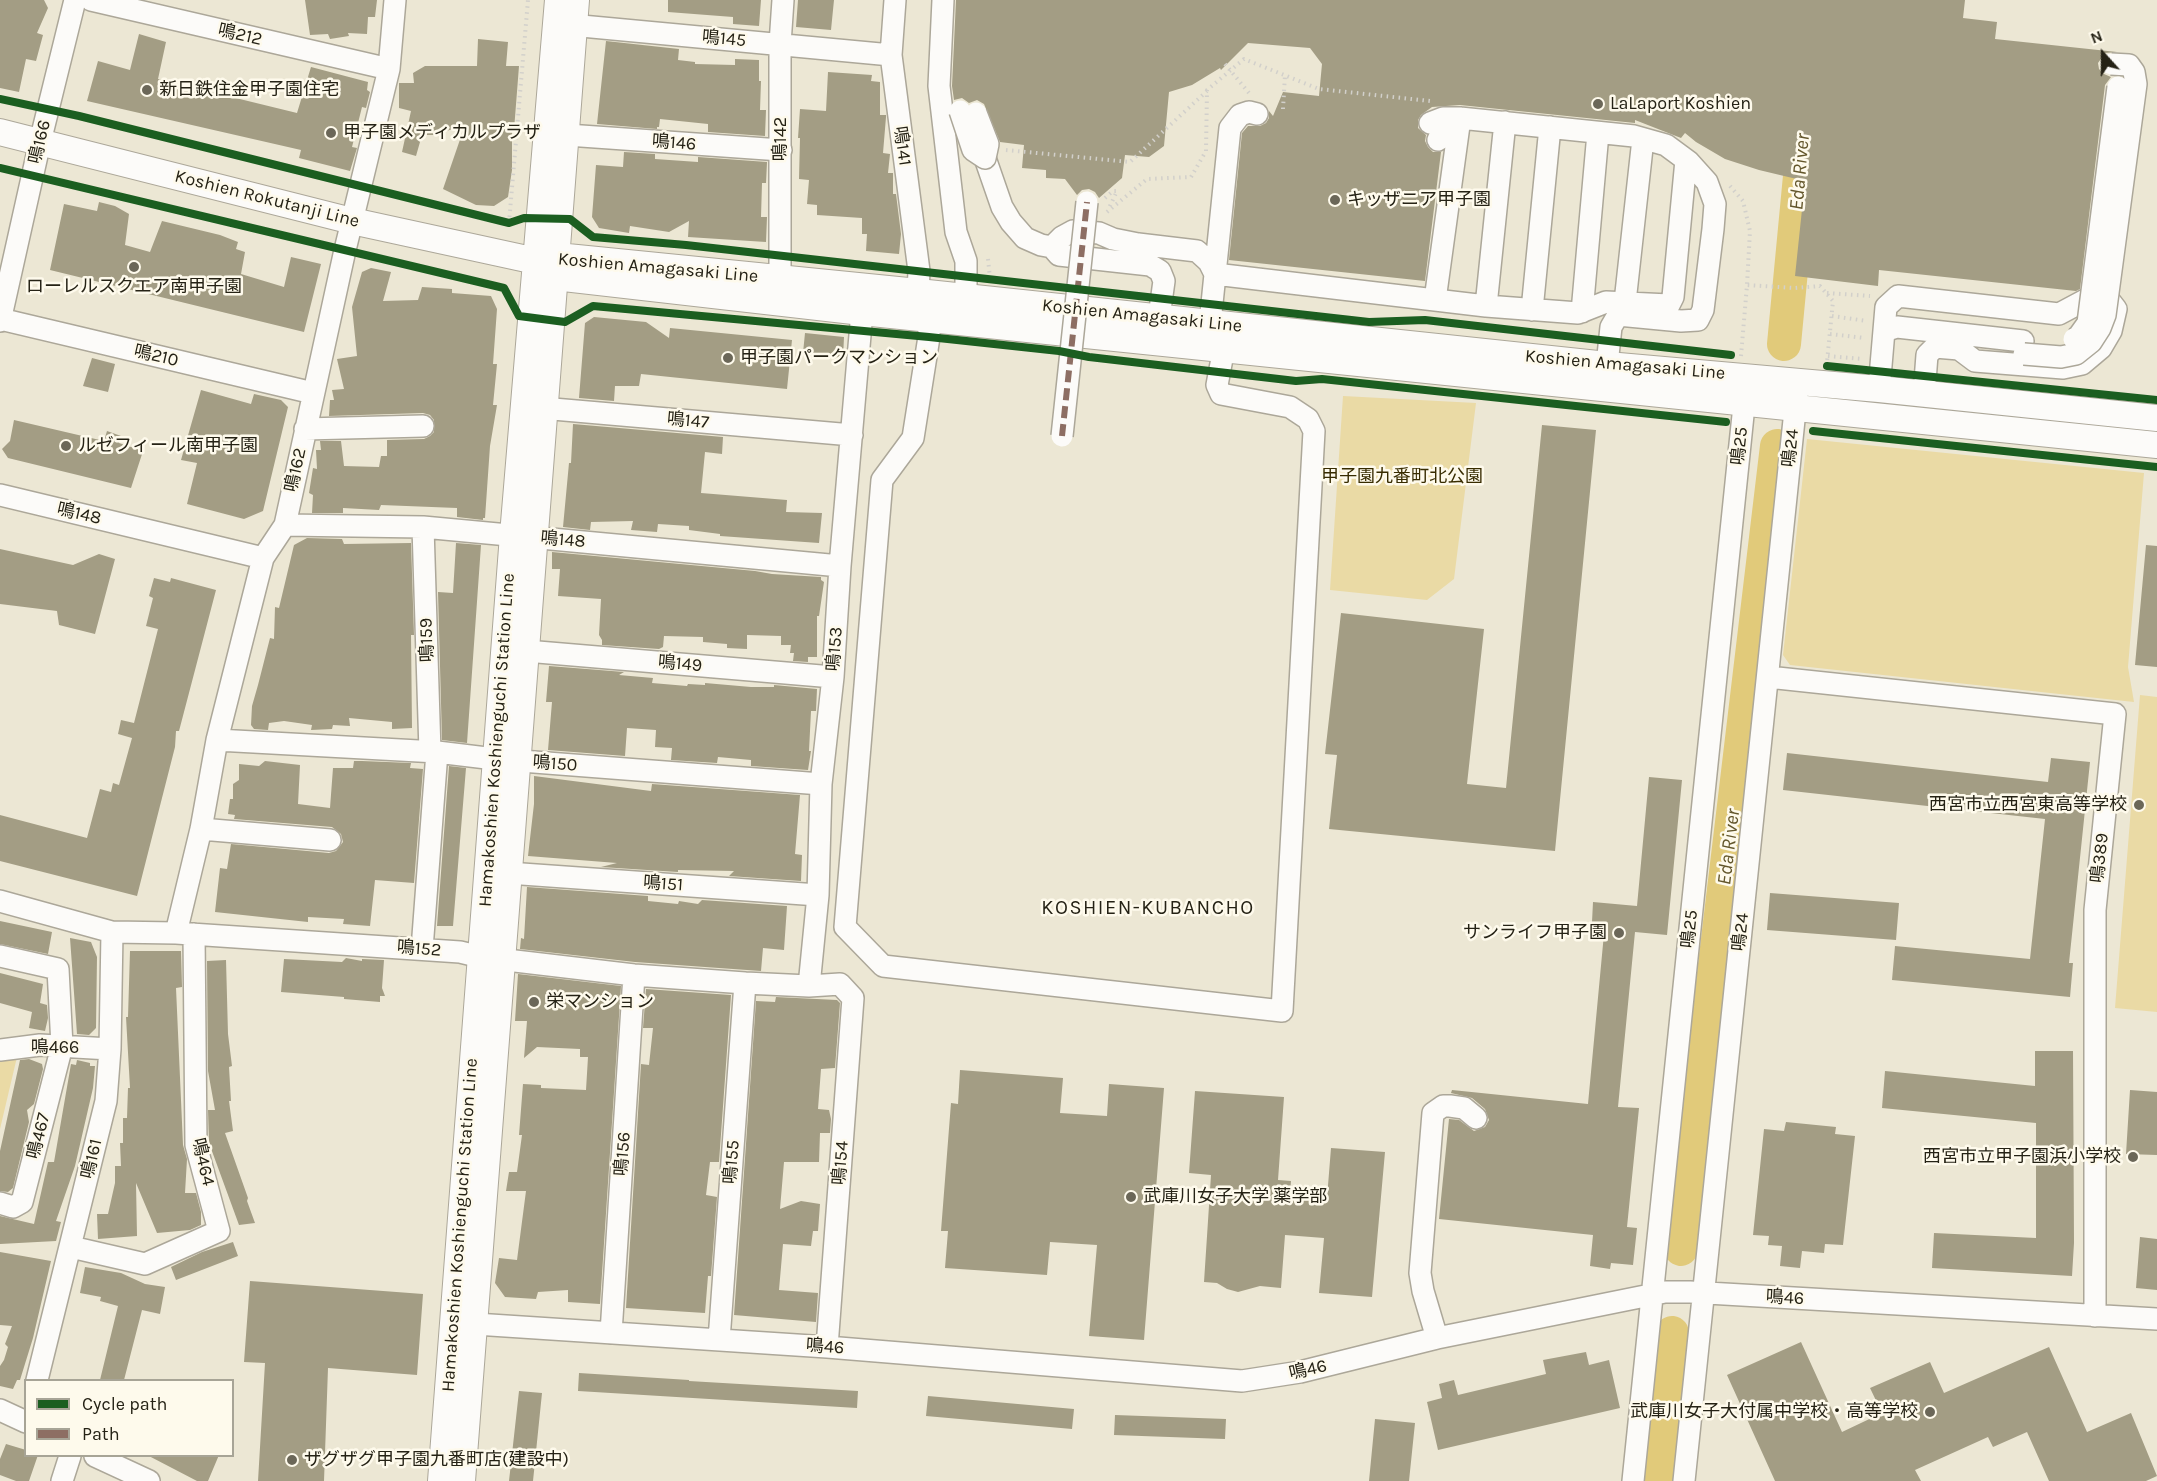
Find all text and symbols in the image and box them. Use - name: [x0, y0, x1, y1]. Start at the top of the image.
- street label: 鳴212: [216, 19, 264, 51]
- north arrow: [2073, 24, 2133, 84]
- street label: 鳴145: [701, 26, 747, 52]
- text: N: [2088, 26, 2105, 48]
- place label: 新日鉄住金甲子園住宅: [159, 79, 339, 101]
- marker: 新日鉄住金甲子園住宅: [140, 83, 154, 97]
- place label: LaLaport Koshien: [1610, 93, 1751, 115]
- marker: LaLaport Koshien: [1591, 97, 1605, 111]
- street label: 鳴142: [770, 117, 792, 161]
- street label: 鳴166: [24, 118, 56, 166]
- place label: 甲子園メディカルプラザ: [343, 122, 541, 144]
- street label: 鳴141: [889, 125, 915, 167]
- marker: 甲子園メディカルプラザ: [324, 126, 338, 140]
- street label: 鳴146: [651, 131, 697, 155]
- water label: Eda River: [1785, 133, 1815, 211]
- street label: Koshien Rokutanji Line: [172, 166, 362, 232]
- place label: キッザニア甲子園: [1347, 189, 1491, 211]
- marker: キッザニア甲子園: [1328, 193, 1342, 207]
- street label: Koshien Amagasaki Line: [557, 248, 759, 288]
- marker: ローレルスクエア南甲子園: [127, 260, 141, 274]
- place label: ローレルスクエア南甲子園: [26, 276, 242, 298]
- street label: Koshien Amagasaki Line: [1041, 295, 1243, 337]
- street label: 鳴210: [132, 340, 180, 372]
- street label: Koshien Amagasaki Line: [1524, 345, 1726, 385]
- place label: 甲子園パークマンション: [740, 347, 938, 369]
- marker: 甲子園パークマンション: [721, 351, 735, 365]
- street label: 鳴147: [666, 408, 710, 434]
- street label: 鳴25: [1727, 426, 1753, 466]
- street label: 鳴24: [1778, 428, 1804, 468]
- place label: ルゼフィール南甲子園: [78, 435, 258, 457]
- marker: ルゼフィール南甲子園: [59, 439, 73, 453]
- street label: 鳴162: [281, 446, 311, 494]
- park label: 甲子園九番町北公園: [1321, 466, 1483, 488]
- street label: 鳴148: [55, 498, 103, 530]
- street label: 鳴148: [540, 527, 586, 553]
- street label: Hamakoshien Koshienguchi Station Line: [475, 572, 519, 908]
- street label: 鳴159: [415, 617, 439, 663]
- street label: 鳴153: [823, 626, 847, 672]
- street label: 鳴149: [657, 651, 703, 677]
- street label: 鳴150: [532, 752, 578, 776]
- place label: 西宮市立西宮東高等学校: [1929, 794, 2127, 816]
- marker: 西宮市立西宮東高等学校: [2132, 798, 2146, 812]
- water label: Eda River: [1712, 807, 1746, 887]
- street label: 鳴389: [2087, 832, 2113, 884]
- street label: 鳴151: [642, 872, 684, 896]
- district label: KOSHIEN-KUBANCHO: [1041, 896, 1255, 920]
- street label: 鳴25: [1677, 909, 1703, 949]
- street label: 鳴24: [1728, 912, 1754, 952]
- place label: サンライフ甲子園: [1463, 922, 1607, 944]
- marker: サンライフ甲子園: [1612, 926, 1626, 940]
- street label: 鳴152: [396, 937, 442, 961]
- place label: 栄マンション: [546, 991, 654, 1013]
- marker: 栄マンション: [527, 995, 541, 1009]
- street label: 鳴466: [31, 1037, 79, 1059]
- street label: Hamakoshien Koshienguchi Station Line: [438, 1057, 482, 1393]
- street label: 鳴467: [23, 1111, 55, 1161]
- street label: 鳴156: [611, 1131, 635, 1177]
- street label: 鳴464: [187, 1136, 219, 1188]
- street label: 鳴161: [77, 1137, 107, 1181]
- street label: 鳴155: [720, 1139, 744, 1185]
- street label: 鳴154: [829, 1140, 853, 1186]
- place label: 西宮市立甲子園浜小学校: [1923, 1146, 2121, 1168]
- marker: 西宮市立甲子園浜小学校: [2126, 1150, 2140, 1164]
- place label: 武庫川女子大学 薬学部: [1143, 1186, 1327, 1208]
- marker: 武庫川女子大学 薬学部: [1124, 1190, 1138, 1204]
- street label: 鳴46: [1765, 1286, 1805, 1310]
- street label: 鳴46: [805, 1335, 845, 1359]
- street label: 鳴46: [1287, 1355, 1329, 1385]
- legend: [24, 1379, 234, 1457]
- text: Cycle path: [82, 1393, 167, 1415]
- place label: 武庫川女子大付属中学校・高等学校: [1630, 1401, 1918, 1423]
- marker: 武庫川女子大付属中学校・高等学校: [1923, 1405, 1937, 1419]
- text: Path: [82, 1423, 120, 1445]
- place label: ザグザグ甲子園九番町店(建設中): [304, 1449, 569, 1471]
- marker: ザグザグ甲子園九番町店(建設中): [285, 1453, 299, 1467]

